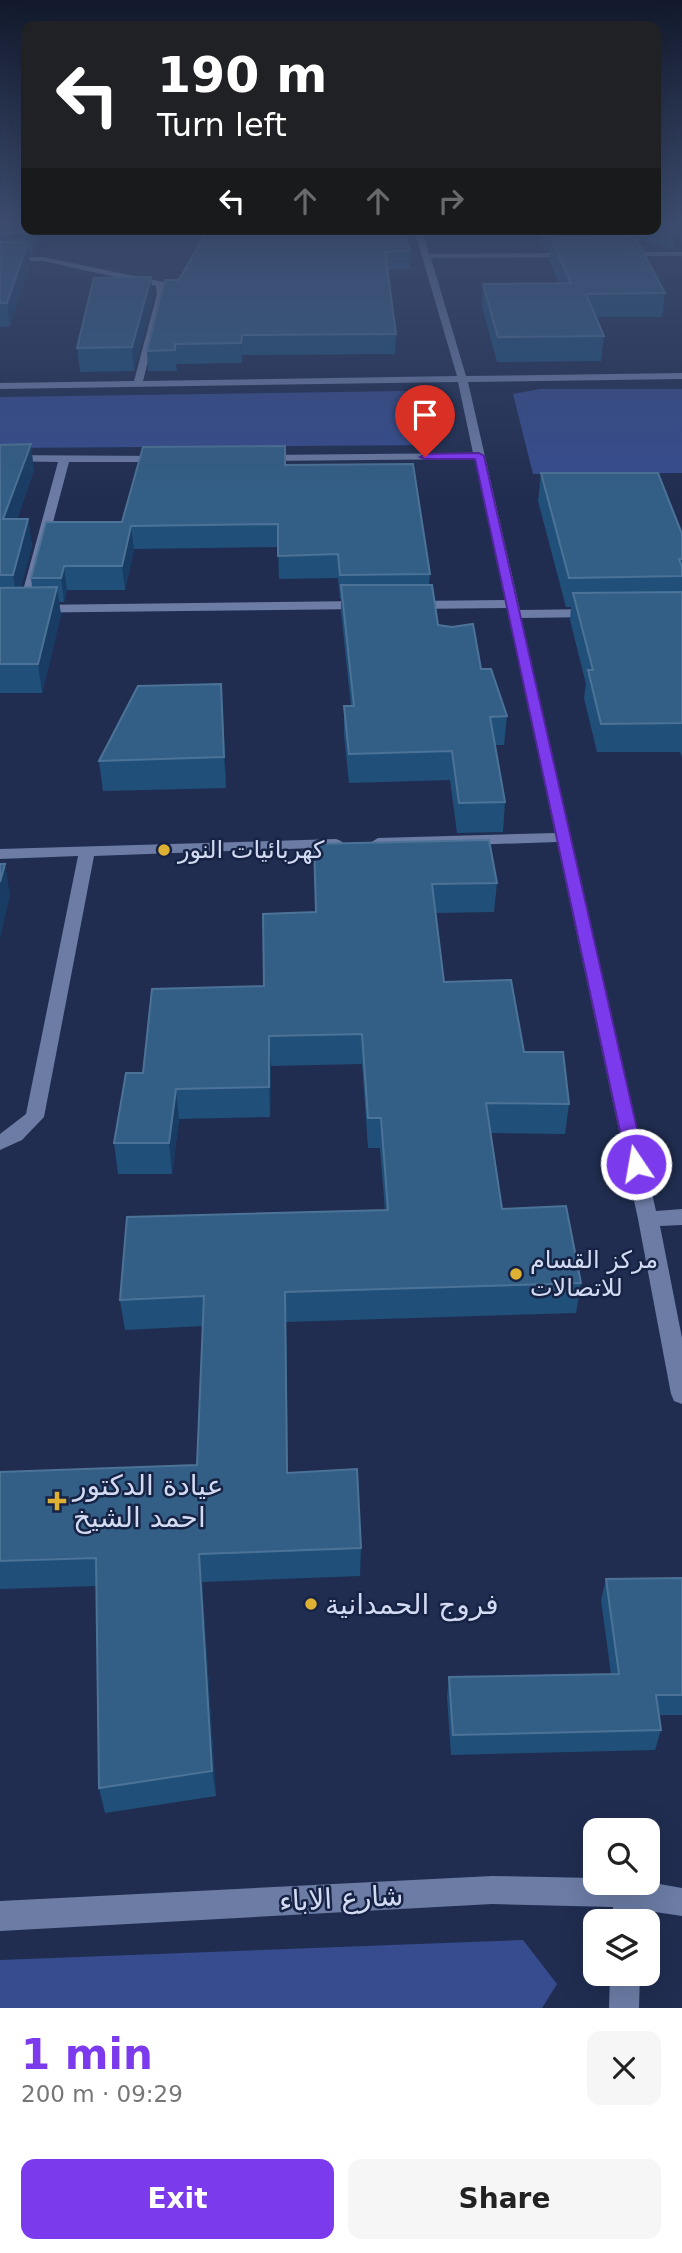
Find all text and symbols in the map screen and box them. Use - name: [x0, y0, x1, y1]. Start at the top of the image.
- text: 190 m: [157, 47, 327, 104]
- icon: left: [42, 49, 133, 140]
- text: Turn left: [157, 106, 287, 144]
- icon: left: [213, 182, 251, 220]
- icon: ahead: [286, 182, 324, 220]
- icon: ahead: [359, 182, 397, 220]
- icon: right: [432, 182, 470, 220]
- pin: [395, 385, 455, 457]
- icon: arrive: [406, 396, 444, 434]
- place label: كهربائيات النور: [177, 836, 325, 864]
- marker: كهربائيات النور: [156, 842, 172, 858]
- position arrow: [599, 1127, 673, 1201]
- place label: مركز القسام للاتصالات: [530, 1246, 658, 1302]
- marker: مركز القسام للاتصالات: [508, 1266, 524, 1282]
- place label: عيادة الدكتور احمد الشيخ: [71, 1469, 224, 1534]
- marker: عيادة الدكتور احمد الشيخ: [47, 1491, 67, 1511]
- place label: فروج الحمدانية: [325, 1588, 499, 1622]
- marker: فروج الحمدانية: [303, 1596, 319, 1612]
- map controls: [583, 1818, 660, 1986]
- button: search: [583, 1818, 660, 1895]
- street label: شارع الاباء: [278, 1879, 404, 1918]
- button: layers: [583, 1909, 660, 1986]
- text: 1 min: [21, 2030, 153, 2079]
- button: close: [587, 2031, 661, 2105]
- text: 200 m · 09:29: [21, 2081, 183, 2107]
- button: Exit: [21, 2159, 334, 2239]
- button: Share: [348, 2159, 661, 2239]

